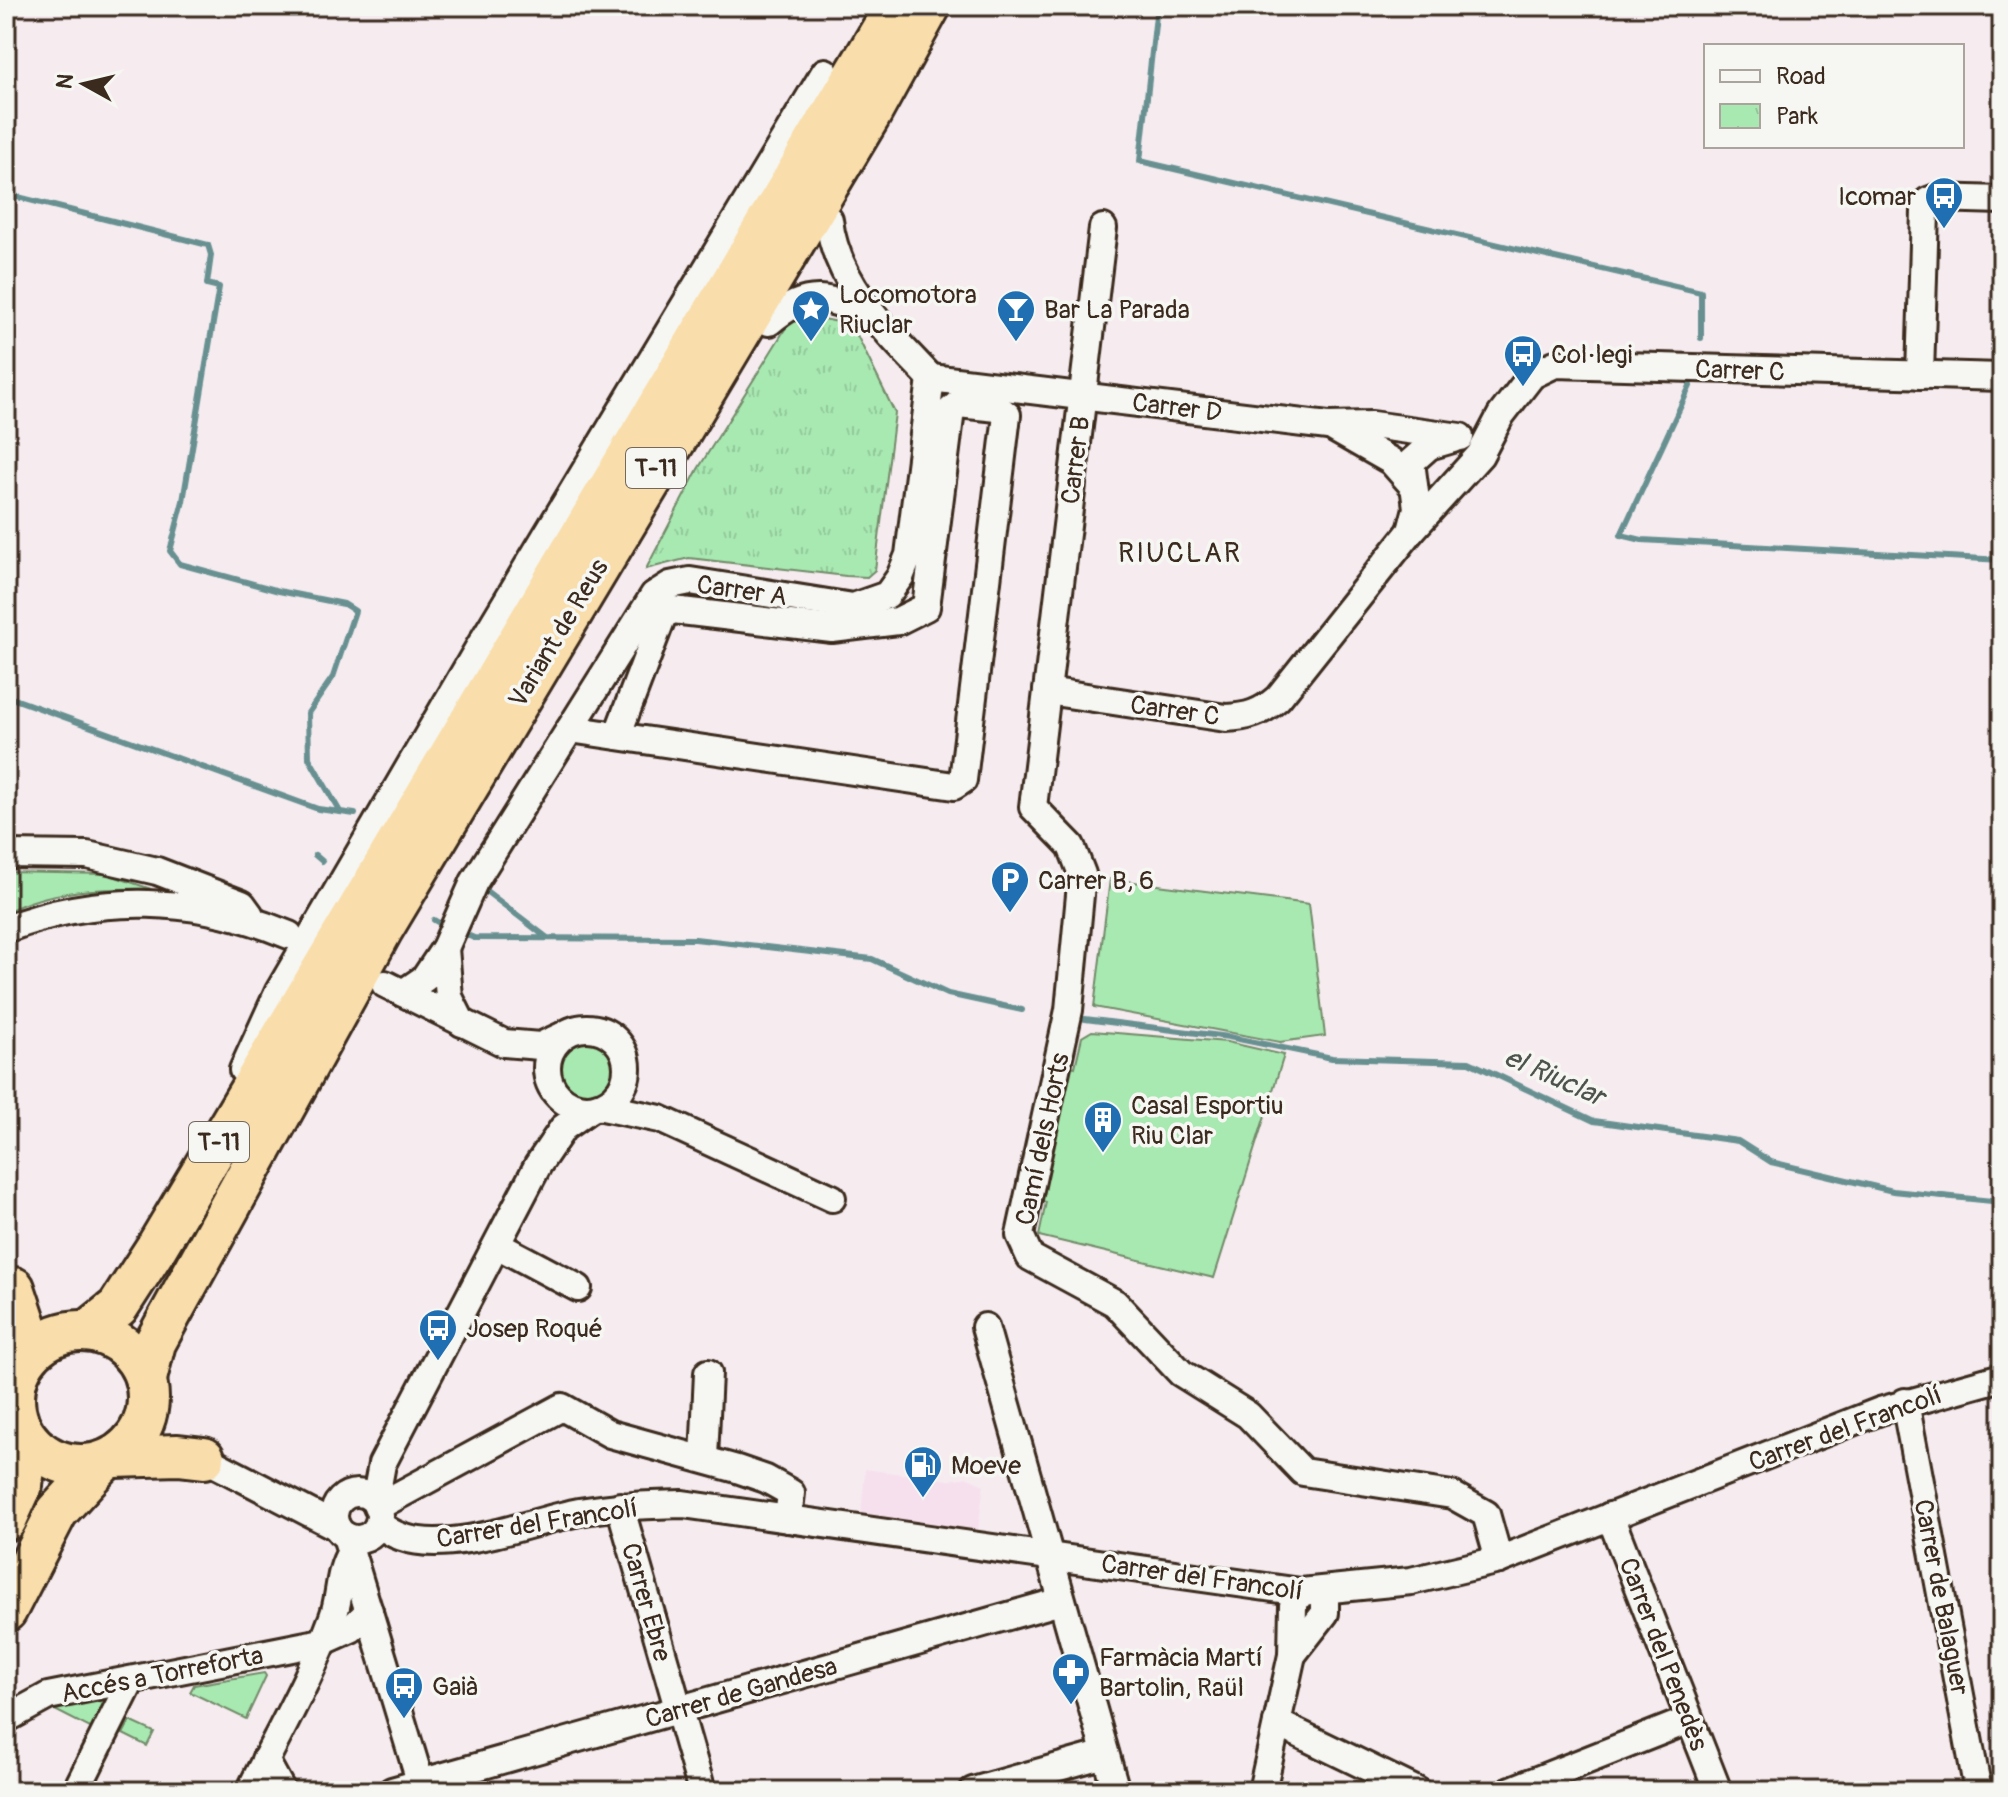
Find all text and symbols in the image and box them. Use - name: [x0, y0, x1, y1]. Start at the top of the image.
- north arrow: [44, 44, 124, 124]
- legend: [1704, 44, 1964, 148]
- text: Road: [1776, 62, 1826, 91]
- text: N: [50, 72, 80, 91]
- text: Park: [1776, 102, 1818, 131]
- bus stop icon: Icomar: [1923, 175, 1965, 230]
- place label: Icomar: [1838, 181, 1917, 213]
- place label: Locomotora Riuclar: [839, 279, 977, 341]
- place icon: Locomotora Riuclar: [790, 288, 832, 343]
- bar icon: Bar La Parada: [995, 288, 1037, 343]
- place label: Bar La Parada: [1044, 294, 1190, 326]
- bus stop icon: Col·legi: [1502, 333, 1544, 388]
- place label: Col·legi: [1551, 339, 1632, 371]
- street label: Carrer C: [1694, 353, 1785, 389]
- street label: Carrer D: [1130, 387, 1224, 429]
- street label: Carrer B: [1055, 414, 1097, 506]
- road number: T-11: [626, 448, 686, 488]
- district label: RIUCLAR: [1118, 536, 1242, 571]
- street label: Variant de Reus: [502, 553, 616, 714]
- street label: Carrer A: [695, 569, 789, 613]
- street label: Carrer C: [1128, 689, 1222, 733]
- parking icon: Carrer B, 6: [989, 859, 1031, 914]
- place label: Carrer B, 6: [1038, 865, 1154, 897]
- water label: el Riuclar: [1499, 1040, 1613, 1116]
- street label: Camí dels Horts: [1009, 1050, 1077, 1228]
- place label: Casal Esportiu Riu Clar: [1131, 1090, 1284, 1152]
- building icon: Casal Esportiu Riu Clar: [1082, 1099, 1124, 1154]
- road number: T-11: [189, 1122, 249, 1162]
- bus stop icon: Josep Roqué: [417, 1307, 459, 1362]
- place label: Josep Roqué: [466, 1313, 603, 1345]
- street label: Carrer del Francolí: [1744, 1379, 1946, 1479]
- fuel station icon: Moeve: [902, 1444, 944, 1499]
- place label: Moeve: [951, 1450, 1021, 1482]
- street label: Carrer del Francolí: [434, 1492, 640, 1556]
- street label: Carrer de Balaguer: [1906, 1497, 1976, 1698]
- street label: Carrer Ebre: [614, 1539, 678, 1665]
- street label: Carrer del Francolí: [1099, 1548, 1305, 1608]
- street label: Carrer del Penedès: [1612, 1553, 1715, 1756]
- street label: Accés a Torreforta: [59, 1640, 266, 1710]
- place label: Farmàcia Martí Bartolin, Raül: [1099, 1642, 1263, 1704]
- street label: Carrer de Gandesa: [642, 1650, 841, 1736]
- pharmacy icon: Farmàcia Martí Bartolin, Raül: [1050, 1651, 1092, 1706]
- bus stop icon: Gaià: [383, 1665, 425, 1720]
- place label: Gaià: [432, 1671, 478, 1703]

